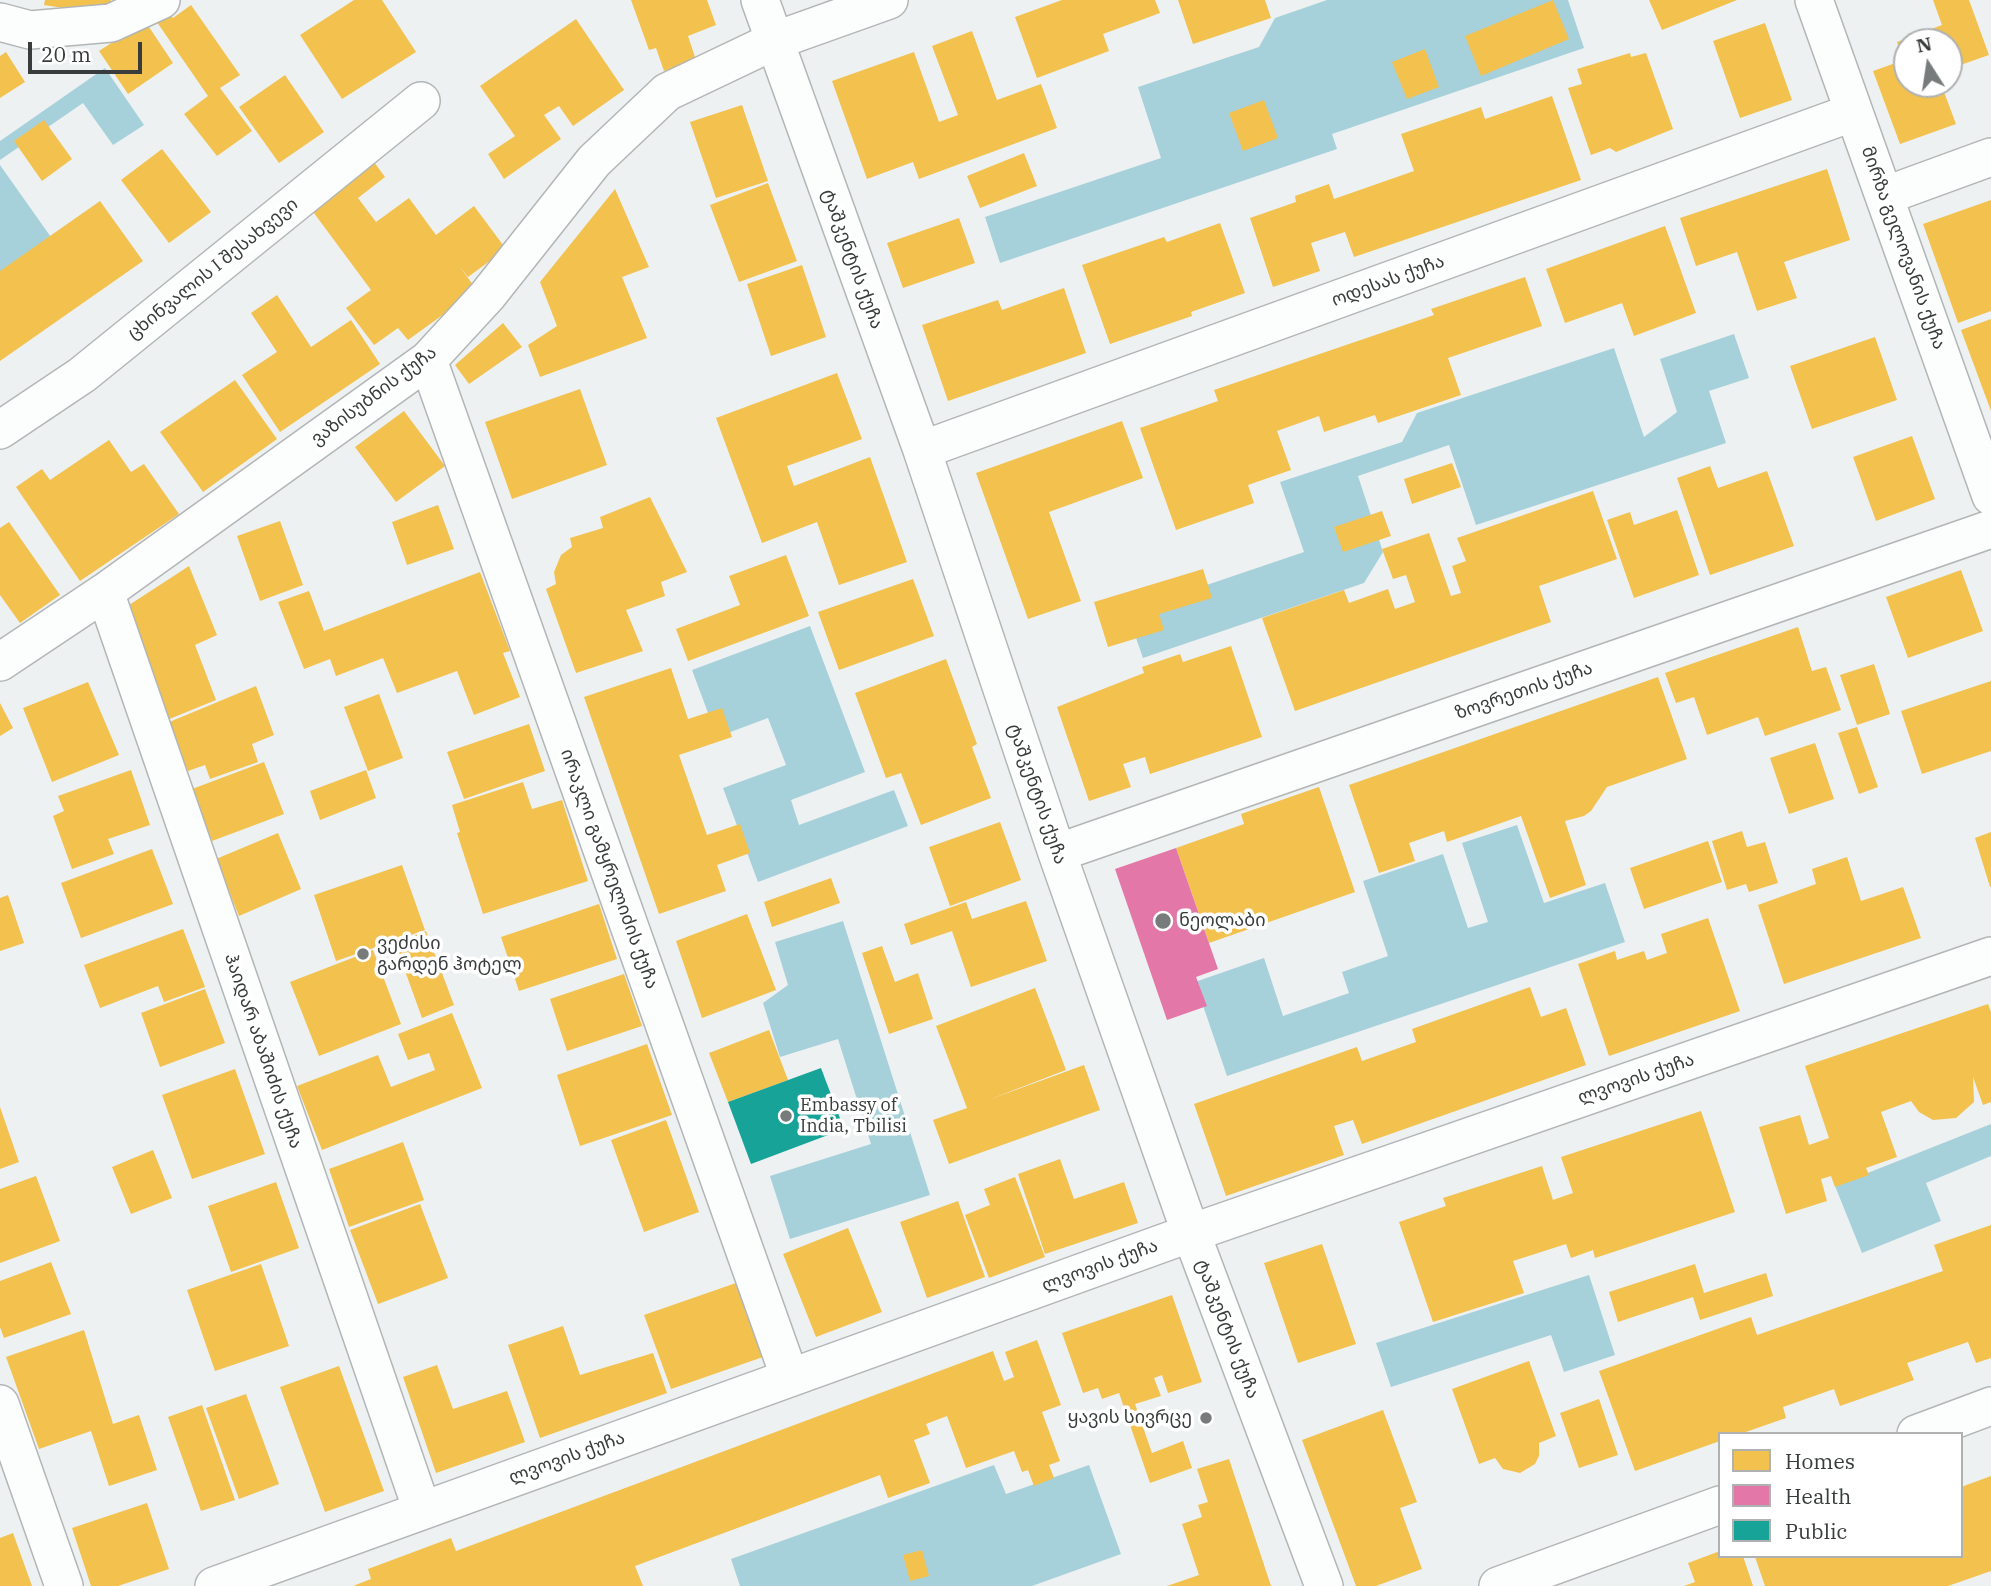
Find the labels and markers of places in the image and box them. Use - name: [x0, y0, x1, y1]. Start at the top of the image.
- place label: ნეოლაბი: [1179, 910, 1265, 932]
- marker: ნეოლაბი: [1153, 911, 1173, 931]
- place label: ვეძისი გარდენ ჰოტელ: [377, 933, 522, 976]
- marker: ვეძისი გარდენ ჰოტელ: [355, 946, 371, 962]
- place label: Embassy of India, Tbilisi: [800, 1095, 907, 1138]
- marker: Embassy of India, Tbilisi: [778, 1108, 794, 1124]
- place label: ყავის სივრცე: [1068, 1407, 1192, 1429]
- marker: ყავის სივრცე: [1198, 1410, 1214, 1426]

